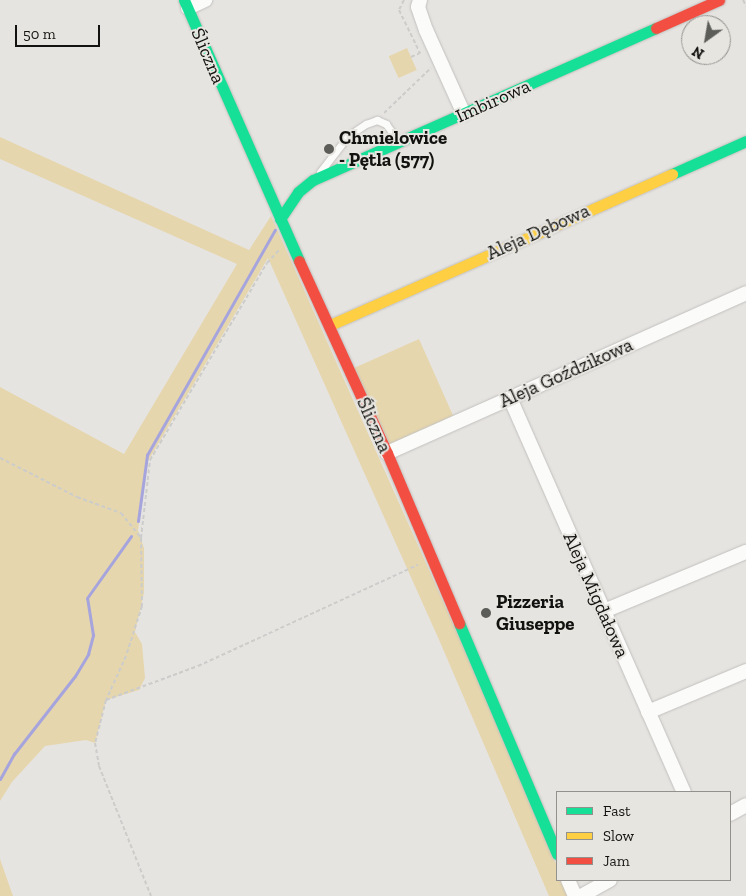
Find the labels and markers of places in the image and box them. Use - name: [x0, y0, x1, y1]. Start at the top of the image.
- place label: Chmielowice - Pętla (577): [339, 127, 447, 171]
- marker: Chmielowice - Pętla (577): [323, 143, 335, 155]
- place label: Pizzeria Giuseppe: [496, 591, 575, 635]
- marker: Pizzeria Giuseppe: [480, 607, 492, 619]

